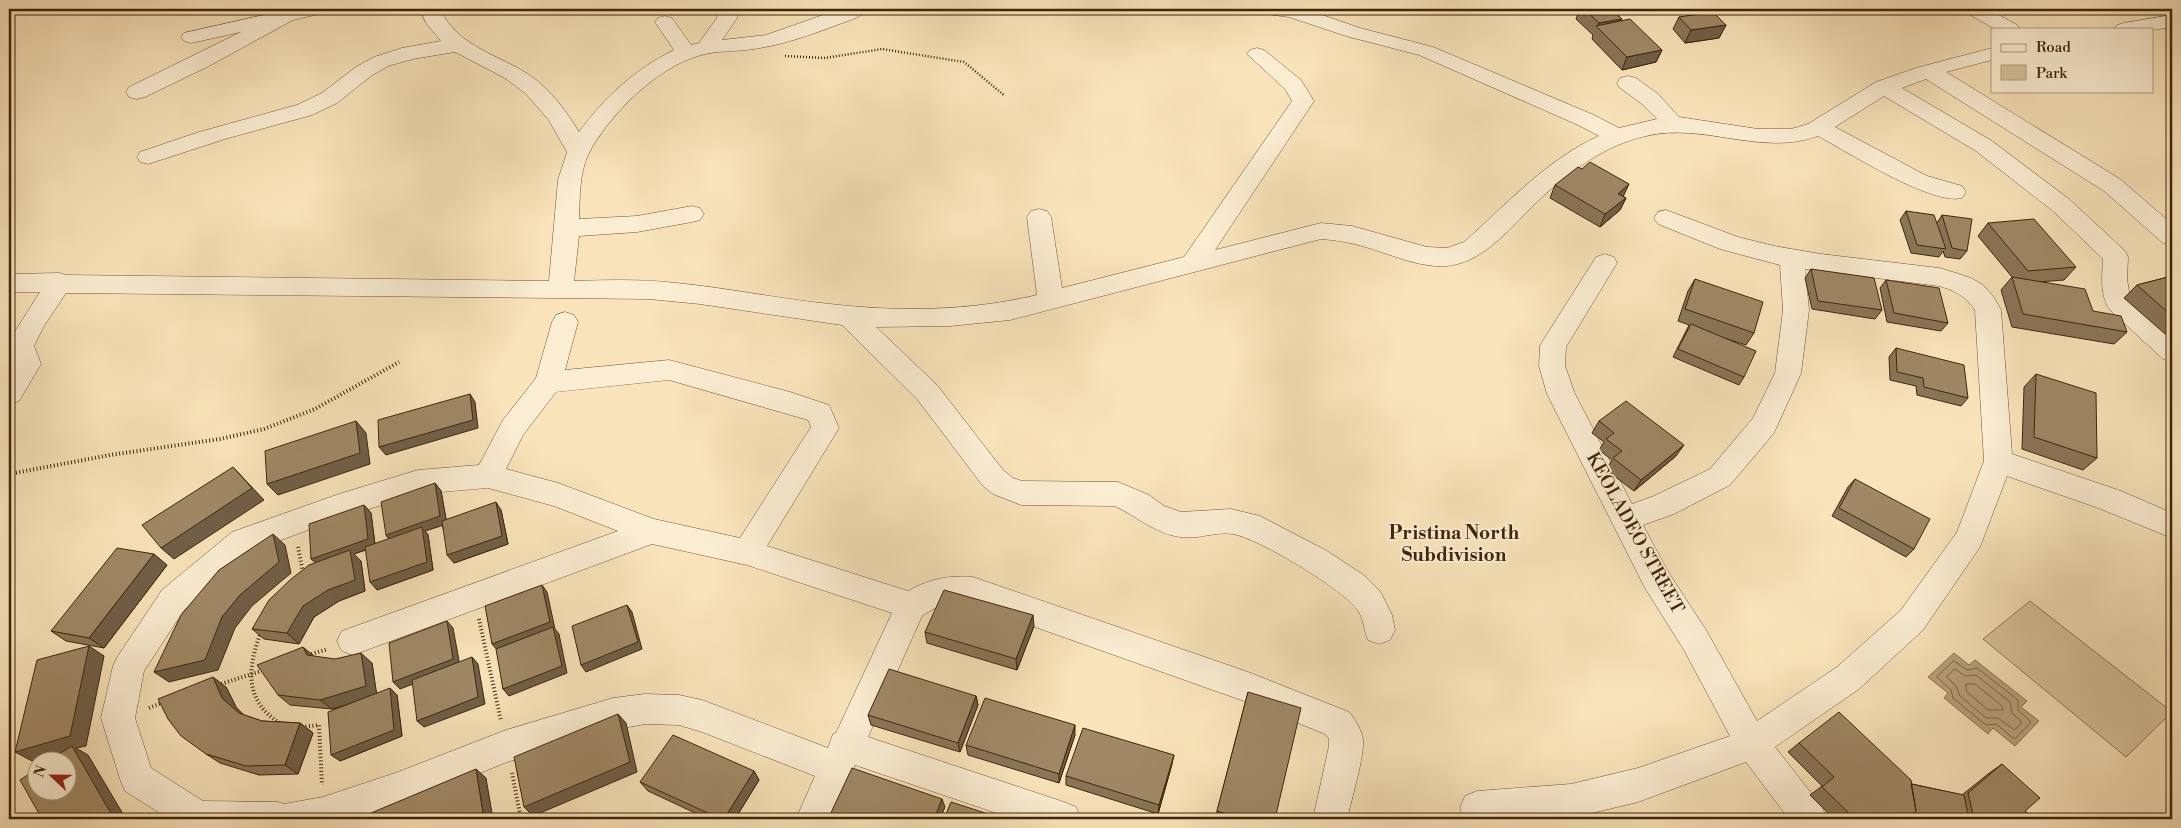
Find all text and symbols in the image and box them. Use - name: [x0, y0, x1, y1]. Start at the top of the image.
- legend: [1991, 28, 2154, 92]
- text: Road: [2036, 38, 2071, 57]
- text: Park: [2036, 64, 2068, 83]
- street label: KEOLADEO STREET: [1581, 448, 1689, 618]
- district label: Pristina North Subdivision: [1389, 521, 1520, 567]
- north arrow: [28, 750, 78, 800]
- text: N: [30, 763, 51, 780]

